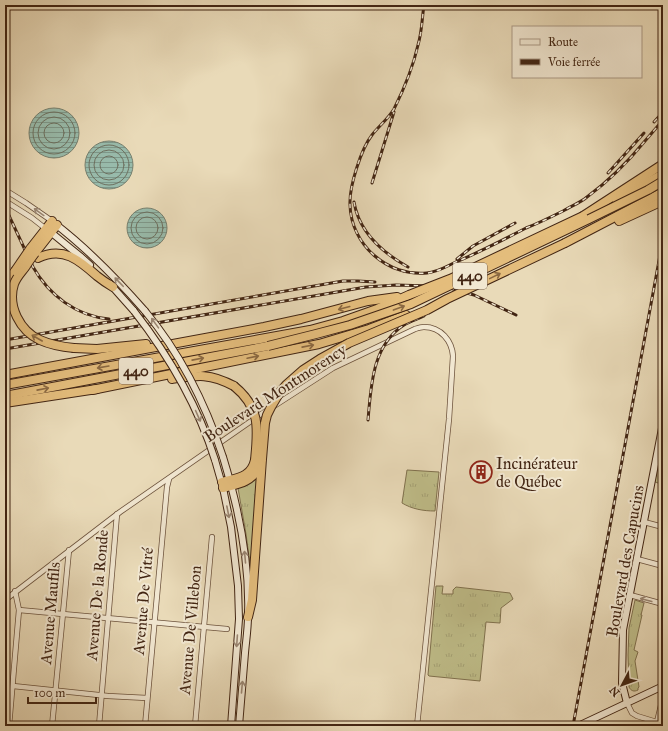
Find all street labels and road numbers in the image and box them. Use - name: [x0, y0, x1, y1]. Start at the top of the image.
- road number: 440: [453, 263, 487, 289]
- street label: Boulevard Montmorency: [200, 340, 350, 446]
- road number: 440: [119, 358, 153, 384]
- street label: Boulevard des Capucins: [602, 483, 648, 638]
- street label: Avenue De la Ronde: [82, 528, 112, 662]
- street label: Avenue De Vitré: [129, 546, 157, 657]
- street label: Avenue Maufils: [36, 561, 64, 666]
- street label: Avenue De Villebon: [175, 564, 205, 696]

